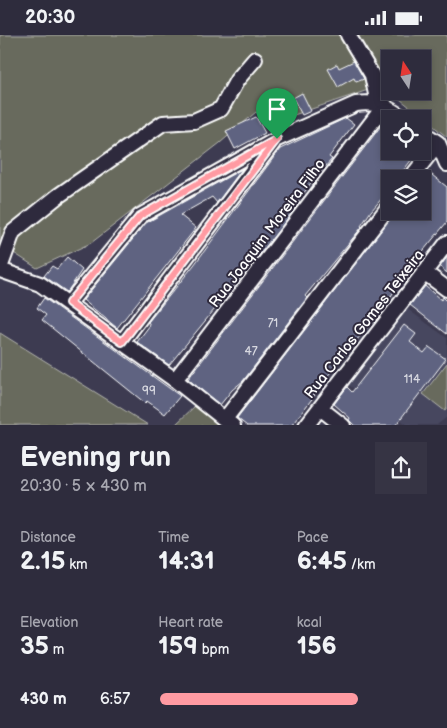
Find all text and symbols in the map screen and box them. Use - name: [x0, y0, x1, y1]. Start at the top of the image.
- text: 20:30: [25, 6, 75, 29]
- north arrow: [381, 50, 431, 100]
- map controls: [381, 50, 431, 220]
- pin: [256, 88, 298, 139]
- icon: arrive: [263, 95, 291, 123]
- button: locate: [381, 110, 431, 160]
- street label: Rua Joaquim Moreira Filho: [205, 155, 330, 312]
- button: layers: [381, 170, 431, 220]
- street label: Rua Carlos Gomes Teixeira: [300, 246, 428, 403]
- house number: 71: [268, 316, 278, 331]
- house number: 47: [244, 344, 258, 359]
- house number: 114: [404, 372, 421, 387]
- house number: 99: [142, 384, 156, 399]
- text: Evening run: [20, 441, 171, 474]
- button: share: [375, 442, 427, 494]
- text: 20:30 · 5 × 430 m: [20, 477, 147, 496]
- text: Distance: [20, 529, 76, 546]
- text: Time: [158, 529, 189, 546]
- text: Pace: [297, 529, 329, 546]
- text: 2.15: [20, 546, 65, 577]
- text: 14:31: [158, 546, 215, 577]
- text: 6:45: [297, 546, 347, 577]
- text: km: [65, 556, 88, 573]
- text: /km: [347, 556, 376, 573]
- text: Elevation: [20, 614, 78, 631]
- text: Heart rate: [158, 614, 223, 631]
- text: kcal: [297, 614, 322, 631]
- text: 35: [20, 631, 49, 662]
- text: 159: [158, 631, 198, 662]
- text: 156: [297, 631, 337, 662]
- text: m: [49, 641, 64, 658]
- text: bpm: [198, 641, 229, 658]
- text: 430 m: [20, 690, 67, 709]
- text: 6:57: [100, 690, 130, 709]

